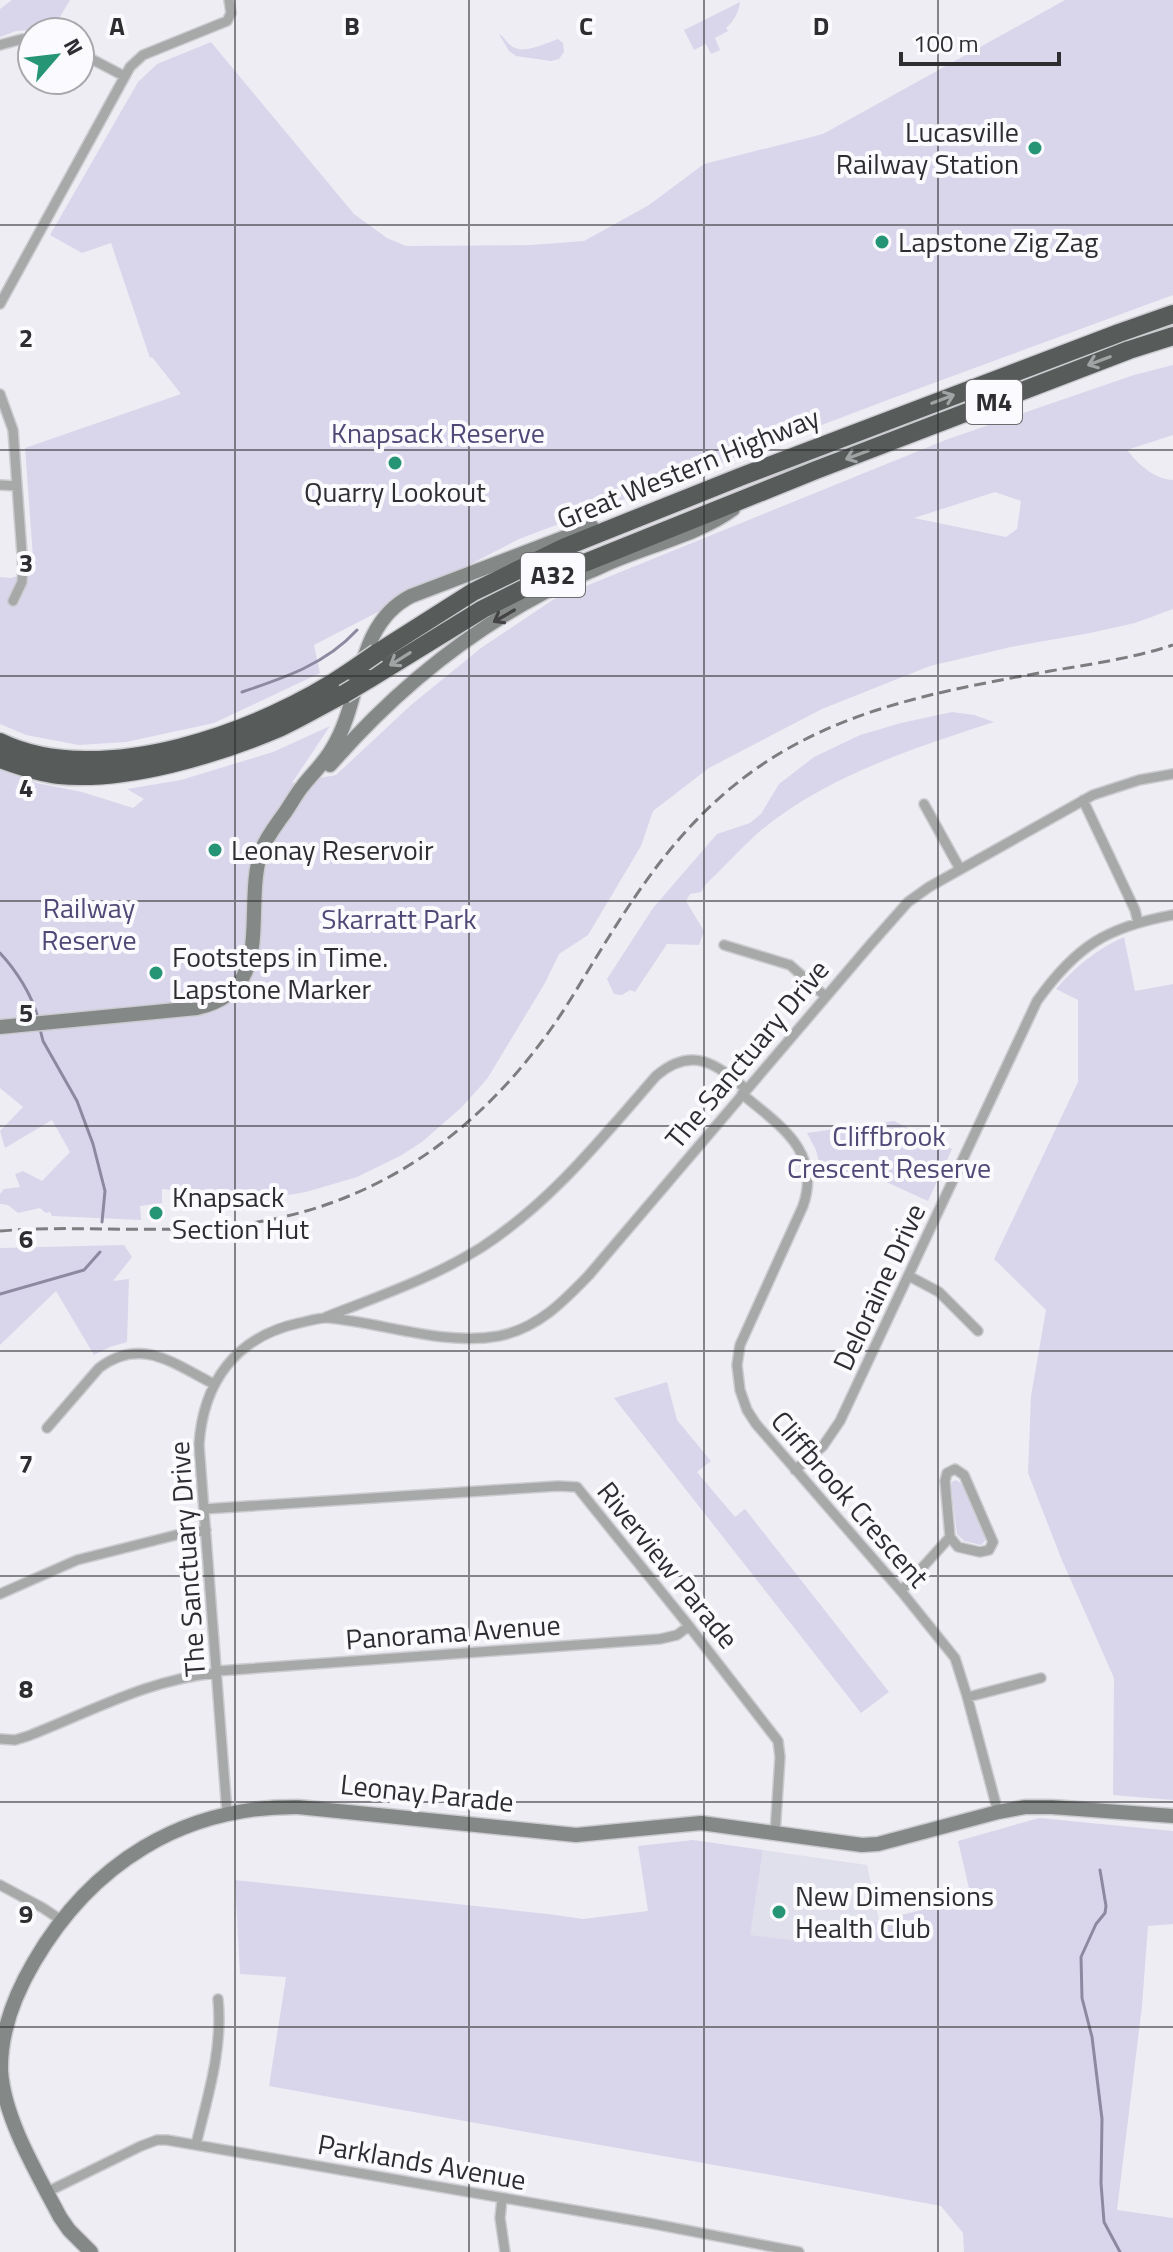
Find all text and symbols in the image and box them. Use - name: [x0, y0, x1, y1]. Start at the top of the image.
- text: A: [109, 6, 125, 45]
- text: B: [344, 6, 360, 45]
- text: C: [579, 6, 593, 45]
- text: D: [813, 6, 829, 45]
- north arrow: [16, 16, 96, 96]
- scale bar: [901, 16, 1059, 66]
- text: 100 m: [913, 25, 979, 61]
- text: N: [55, 32, 92, 61]
- place label: Lucasville Railway Station: [836, 110, 1019, 185]
- marker: Lucasville Railway Station: [1026, 139, 1044, 157]
- place label: Lapstone Zig Zag: [898, 220, 1098, 263]
- marker: Lapstone Zig Zag: [873, 233, 891, 251]
- text: 2: [19, 318, 33, 357]
- one-way arrow: [1087, 355, 1112, 369]
- road number: M4: [966, 380, 1022, 424]
- one-way arrow: [931, 391, 955, 405]
- street label: Great Western Highway: [550, 395, 826, 540]
- park label: Knapsack Reserve: [331, 411, 545, 454]
- one-way arrow: [845, 449, 870, 463]
- marker: Quarry Lookout: [386, 454, 404, 472]
- place label: Quarry Lookout: [304, 470, 486, 513]
- text: 3: [19, 543, 33, 582]
- road number: A32: [521, 553, 585, 597]
- one-way arrow: [493, 608, 516, 624]
- one-way arrow: [389, 651, 412, 667]
- text: 4: [19, 768, 33, 807]
- place label: Leonay Reservoir: [231, 828, 434, 871]
- marker: Leonay Reservoir: [206, 841, 224, 859]
- park label: Railway Reserve: [41, 886, 137, 961]
- park label: Skarratt Park: [321, 897, 477, 940]
- place label: Footsteps in Time. Lapstone Marker: [172, 935, 388, 1010]
- street label: The Sanctuary Drive: [654, 950, 839, 1158]
- marker: Footsteps in Time. Lapstone Marker: [147, 964, 165, 982]
- text: 5: [19, 993, 33, 1032]
- park label: Cliffbrook Crescent Reserve: [787, 1114, 991, 1189]
- place label: Knapsack Section Hut: [172, 1175, 309, 1250]
- street label: Deloraine Drive: [821, 1196, 936, 1377]
- marker: Knapsack Section Hut: [147, 1204, 165, 1222]
- text: 6: [19, 1219, 33, 1258]
- street label: Cliffbrook Crescent: [761, 1401, 940, 1597]
- street label: The Sanctuary Drive: [157, 1440, 216, 1678]
- text: 7: [19, 1444, 33, 1483]
- street label: Riverview Parade: [587, 1472, 750, 1658]
- street label: Panorama Avenue: [344, 1603, 562, 1660]
- text: 8: [19, 1669, 33, 1708]
- street label: Leonay Parade: [338, 1762, 516, 1823]
- place label: New Dimensions Health Club: [795, 1874, 994, 1949]
- text: 9: [19, 1894, 33, 1933]
- marker: New Dimensions Health Club: [770, 1903, 788, 1921]
- street label: Parklands Avenue: [315, 2122, 530, 2201]

